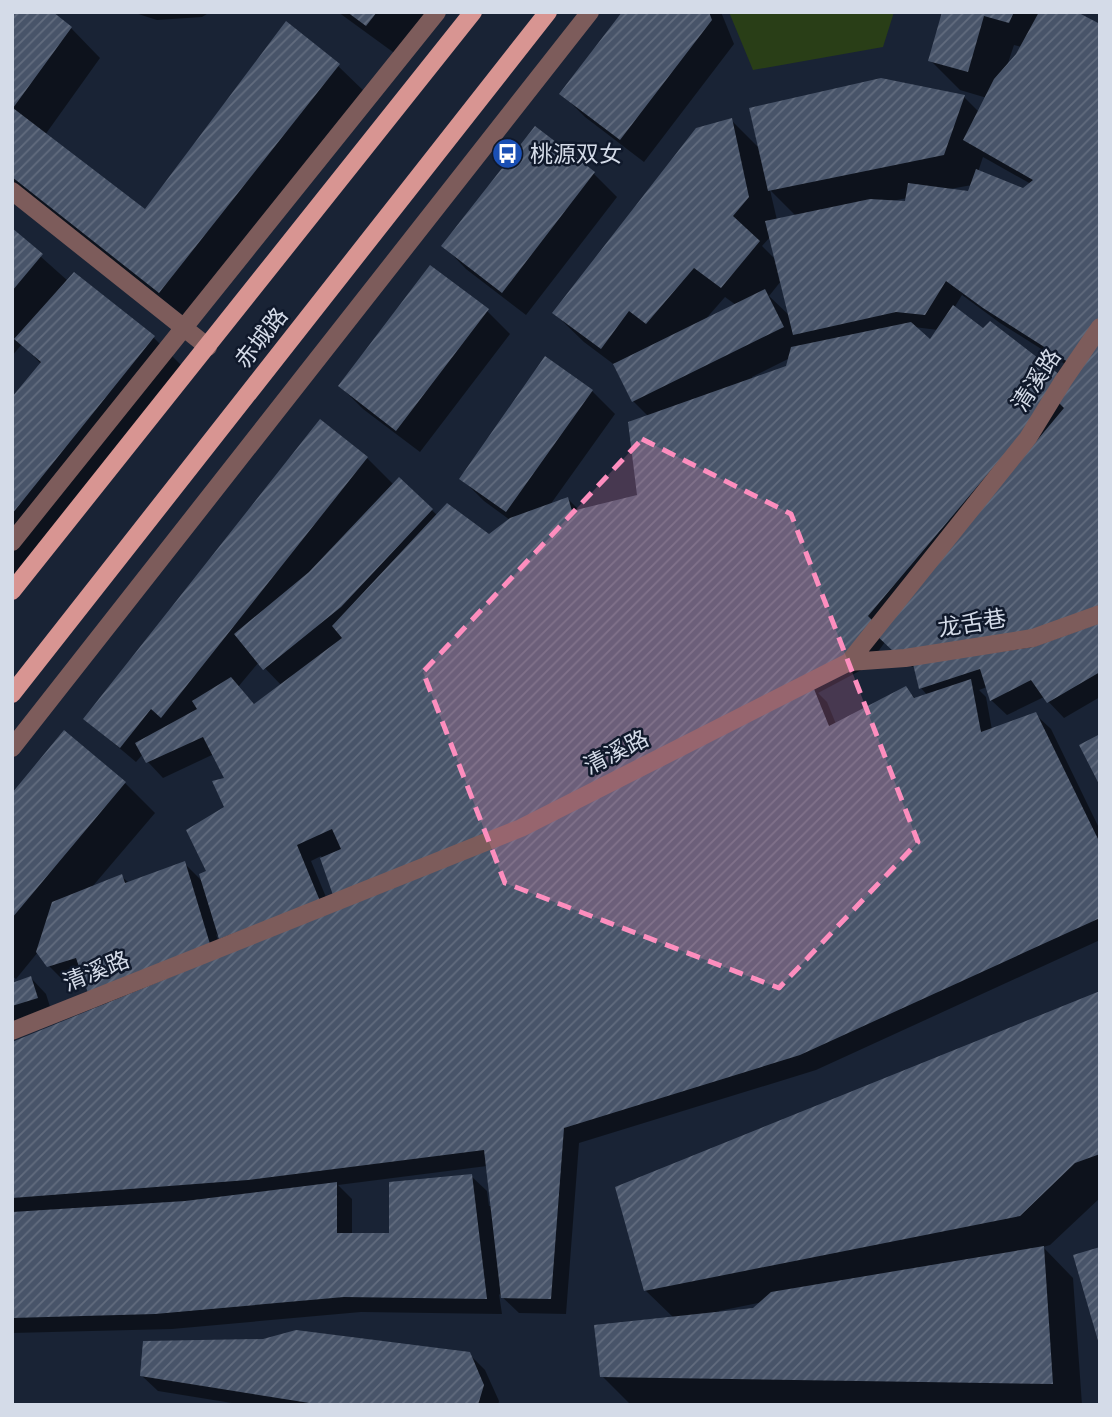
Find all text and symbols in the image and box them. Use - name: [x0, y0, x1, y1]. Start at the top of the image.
- bus stop icon: 桃源双女: [490, 137, 524, 171]
- place label: 桃源双女: [530, 141, 622, 167]
- street label: 赤城路: [230, 303, 292, 373]
- street label: 清溪路: [1006, 344, 1066, 416]
- street label: 龙舌巷: [936, 605, 1008, 641]
- street label: 清溪路: [579, 725, 653, 779]
- street label: 清溪路: [59, 946, 133, 996]

